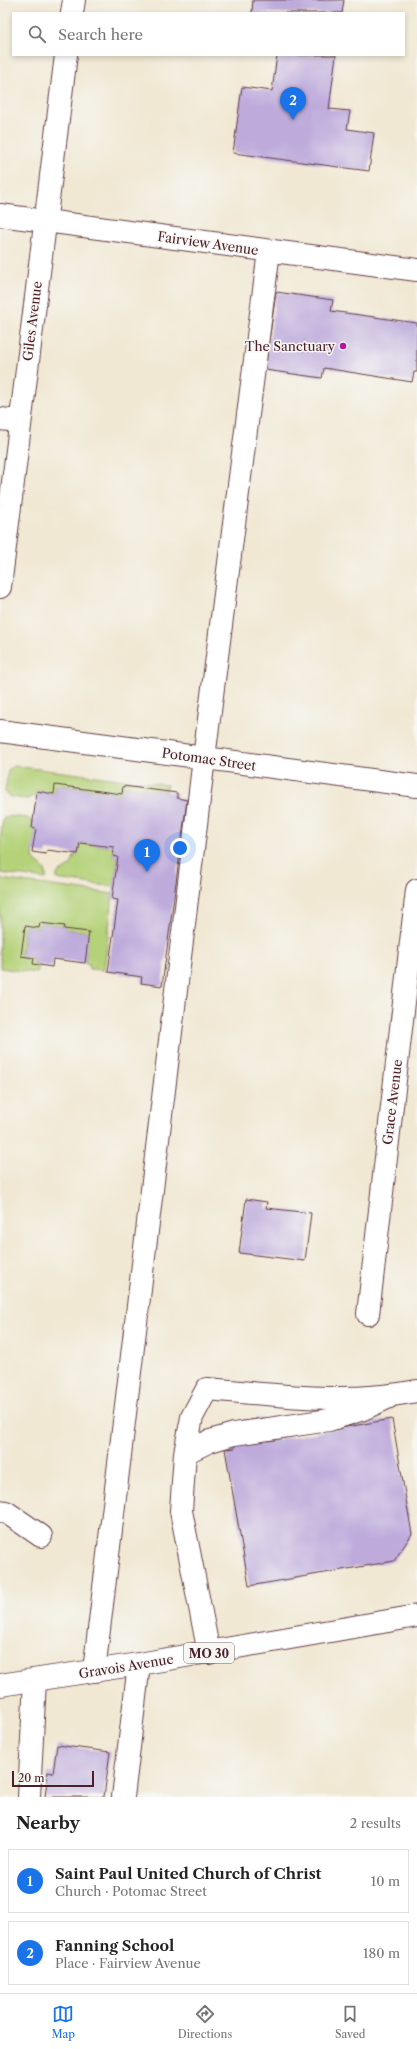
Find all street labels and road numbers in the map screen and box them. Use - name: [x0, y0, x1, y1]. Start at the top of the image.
- street label: Fairview Avenue: [156, 228, 260, 258]
- street label: Giles Avenue: [19, 280, 45, 362]
- street label: Potomac Street: [161, 744, 257, 774]
- street label: Grace Avenue: [379, 1058, 405, 1146]
- road number: MO 30: [184, 1643, 234, 1663]
- street label: Gravois Avenue: [77, 1651, 175, 1681]

